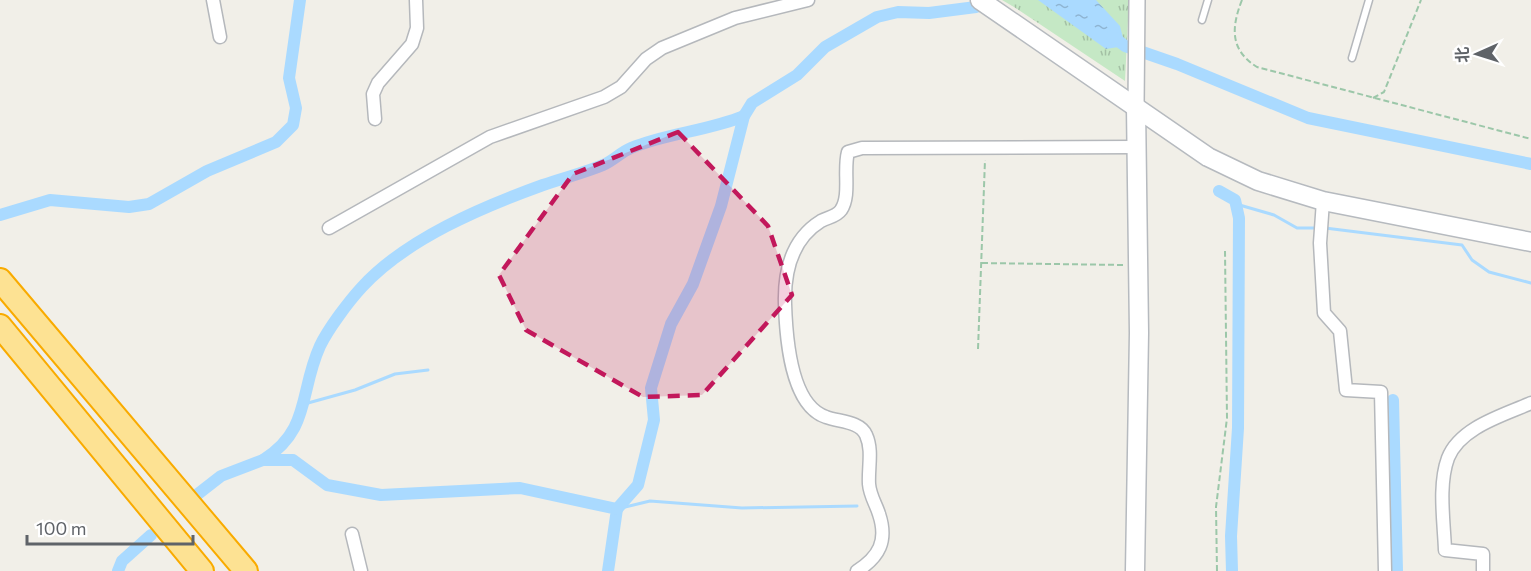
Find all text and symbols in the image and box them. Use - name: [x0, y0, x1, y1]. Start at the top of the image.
- north arrow: [1447, 24, 1507, 84]
- text: 北: [1452, 46, 1471, 63]
- scale bar: [27, 508, 194, 546]
- text: 100 m: [36, 517, 86, 539]

